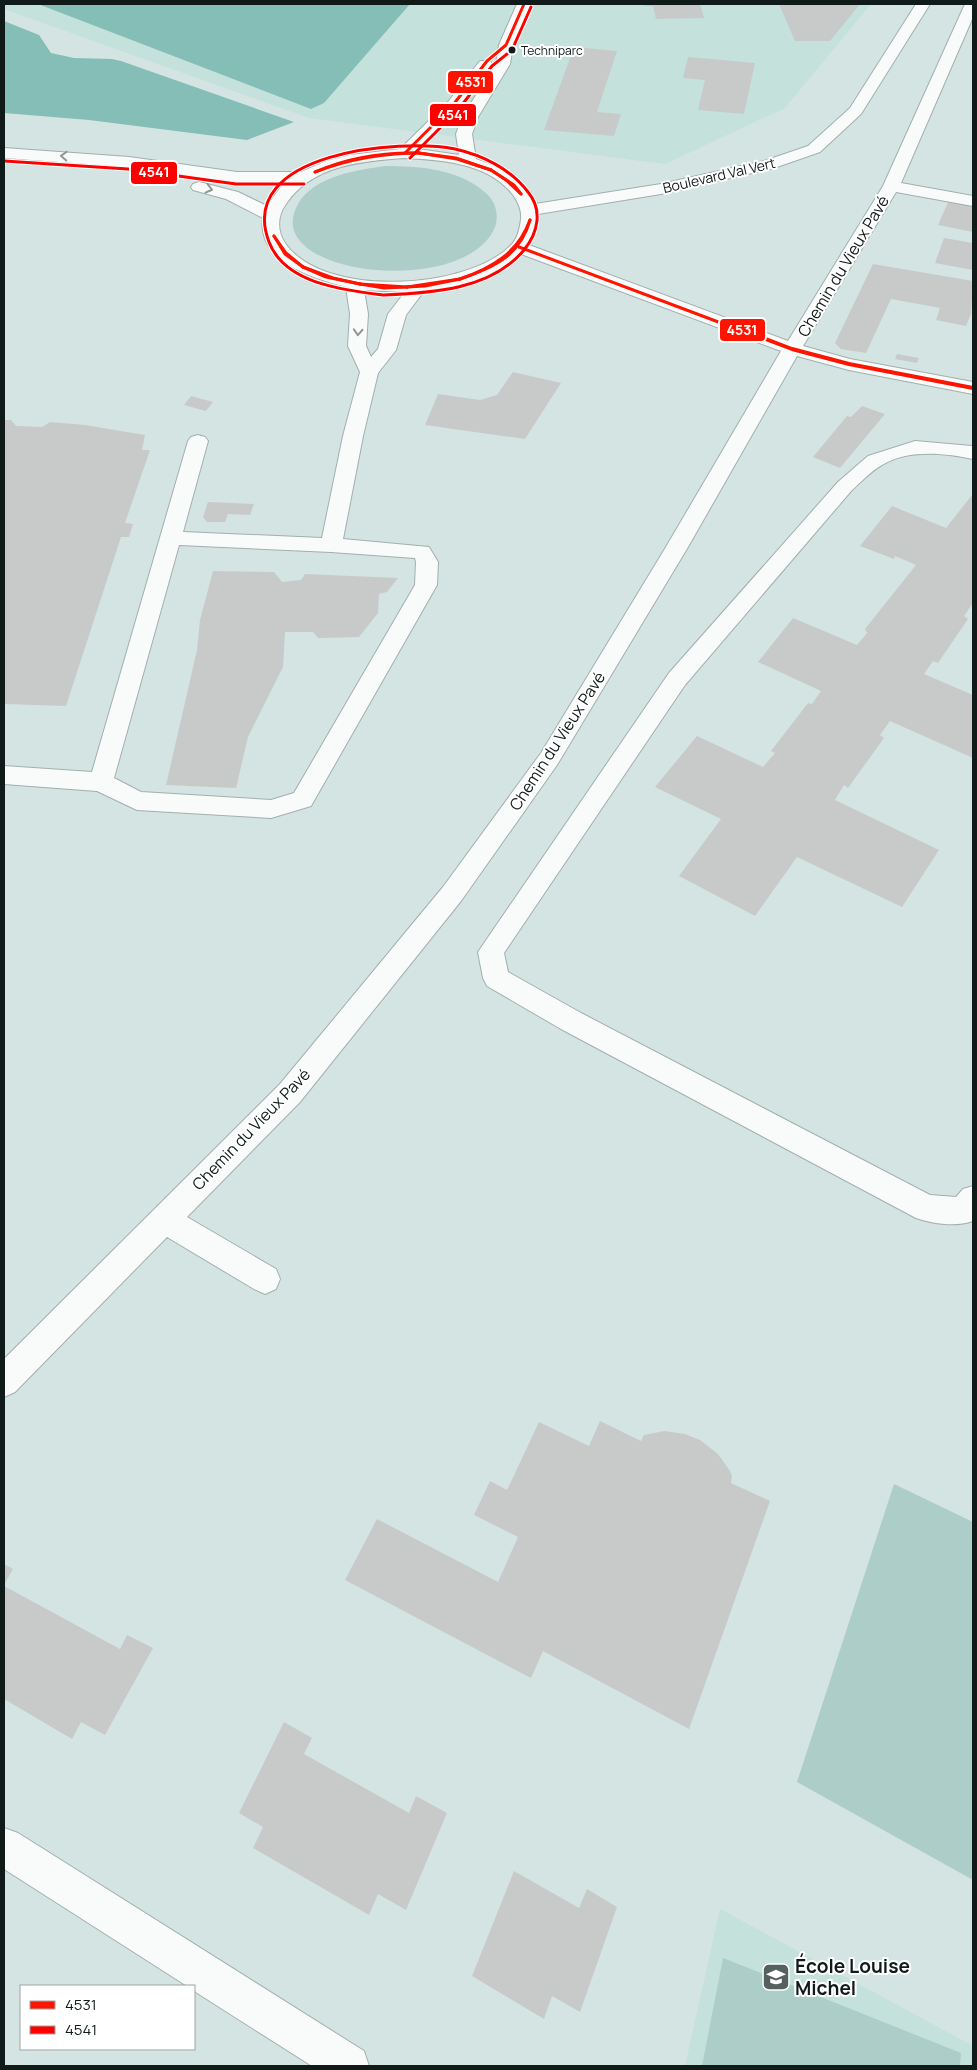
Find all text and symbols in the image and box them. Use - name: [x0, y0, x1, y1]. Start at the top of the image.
- place label: Techniparc: [521, 42, 583, 59]
- marker: Techniparc: [507, 45, 517, 55]
- line badge: 4531: [447, 70, 494, 94]
- text: 4531: [456, 72, 487, 91]
- line badge: 4541: [429, 103, 477, 127]
- text: 4541: [437, 105, 469, 124]
- one-way arrow: [60, 151, 68, 162]
- street label: Boulevard Val Vert: [661, 153, 778, 197]
- line badge: 4541: [130, 161, 178, 185]
- text: 4541: [138, 162, 170, 181]
- one-way arrow: [204, 183, 213, 194]
- street label: Chemin du Vieux Pavé: [792, 191, 894, 341]
- line badge: 4531: [719, 318, 766, 342]
- text: 4531: [727, 320, 758, 339]
- one-way arrow: [353, 328, 363, 336]
- street label: Chemin du Vieux Pavé: [504, 667, 610, 815]
- street label: Chemin du Vieux Pavé: [187, 1063, 315, 1195]
- place label: École Louise Michel: [795, 1953, 910, 2001]
- school or university icon: École Louise Michel: [761, 1962, 791, 1992]
- legend: [20, 1985, 195, 2050]
- text: 4531: [65, 1994, 97, 2015]
- text: 4541: [65, 2019, 97, 2040]

